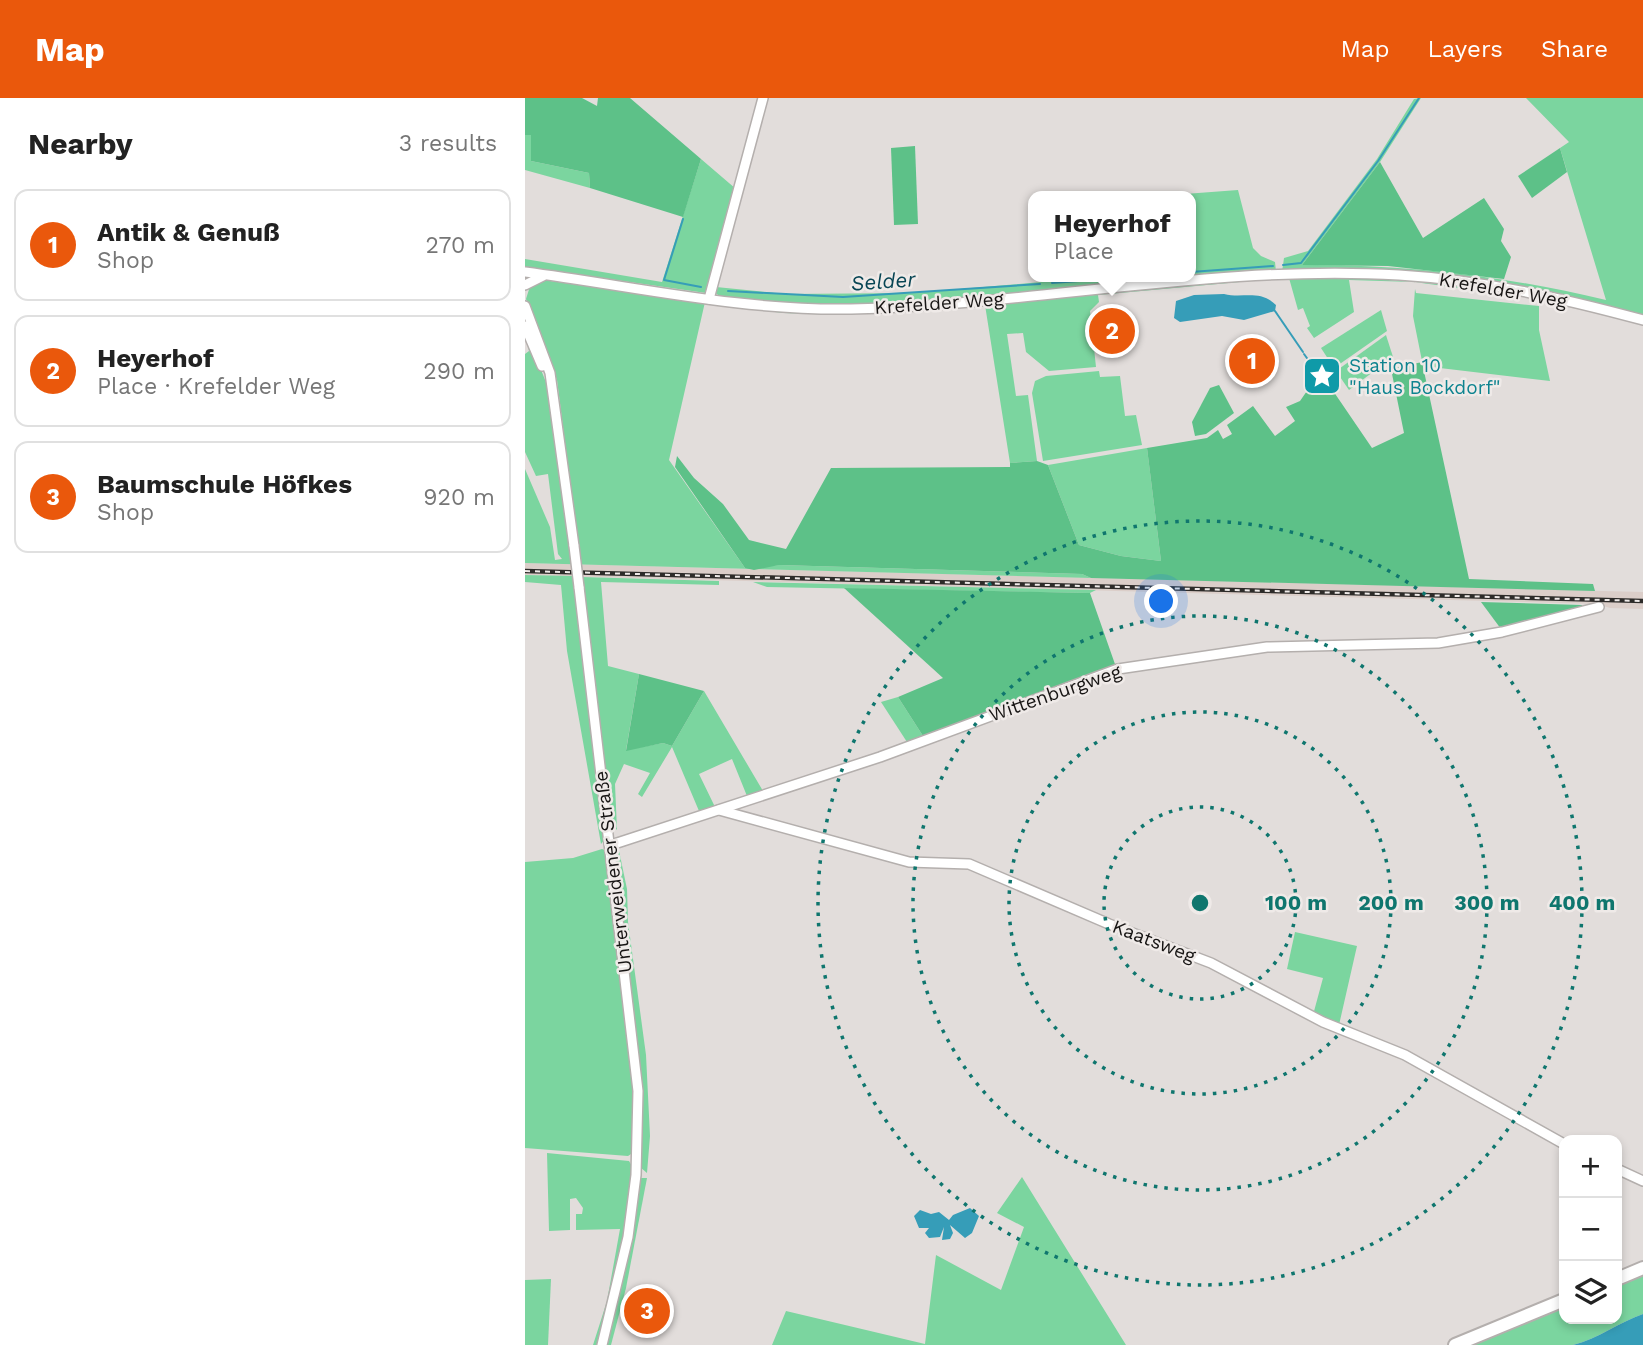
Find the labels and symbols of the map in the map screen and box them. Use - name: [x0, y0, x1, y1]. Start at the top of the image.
- water label: Selder: [850, 266, 917, 296]
- street label: Krefelder Weg: [1437, 267, 1570, 313]
- street label: Krefelder Weg: [874, 287, 1005, 319]
- pin: 2: [1089, 305, 1135, 357]
- pin: 1: [1229, 335, 1275, 387]
- place label: Station 10 "Haus Bockdorf": [1349, 354, 1501, 399]
- place icon: Station 10 "Haus Bockdorf": [1301, 355, 1343, 397]
- your location: [1144, 584, 1178, 618]
- street label: Wittenburgweg: [986, 659, 1125, 726]
- street label: Unterweidener Straße: [589, 769, 637, 975]
- text: 100 m: [1265, 890, 1327, 915]
- text: 200 m: [1358, 890, 1424, 915]
- text: 300 m: [1454, 890, 1520, 915]
- text: 400 m: [1549, 890, 1615, 915]
- centre of rings: [1188, 891, 1212, 915]
- street label: Kaatsweg: [1109, 915, 1200, 968]
- pin: 3: [624, 1285, 670, 1337]

